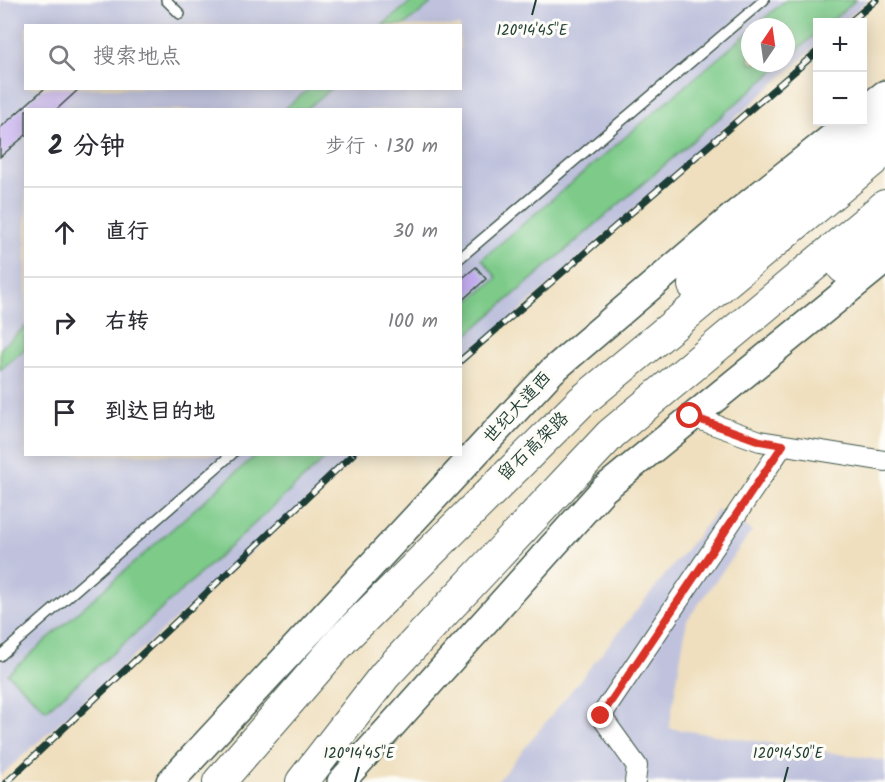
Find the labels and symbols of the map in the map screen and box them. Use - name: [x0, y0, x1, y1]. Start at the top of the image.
- north arrow: [741, 18, 795, 72]
- text: 120°14'45"E: [496, 19, 569, 43]
- street label: 世纪大道西: [477, 365, 559, 451]
- route start: [676, 402, 702, 428]
- street label: 留石高架路: [492, 405, 576, 489]
- route end: [587, 702, 613, 728]
- text: 120°14'45"E: [323, 742, 396, 766]
- text: 120°14'50"E: [753, 742, 824, 766]

